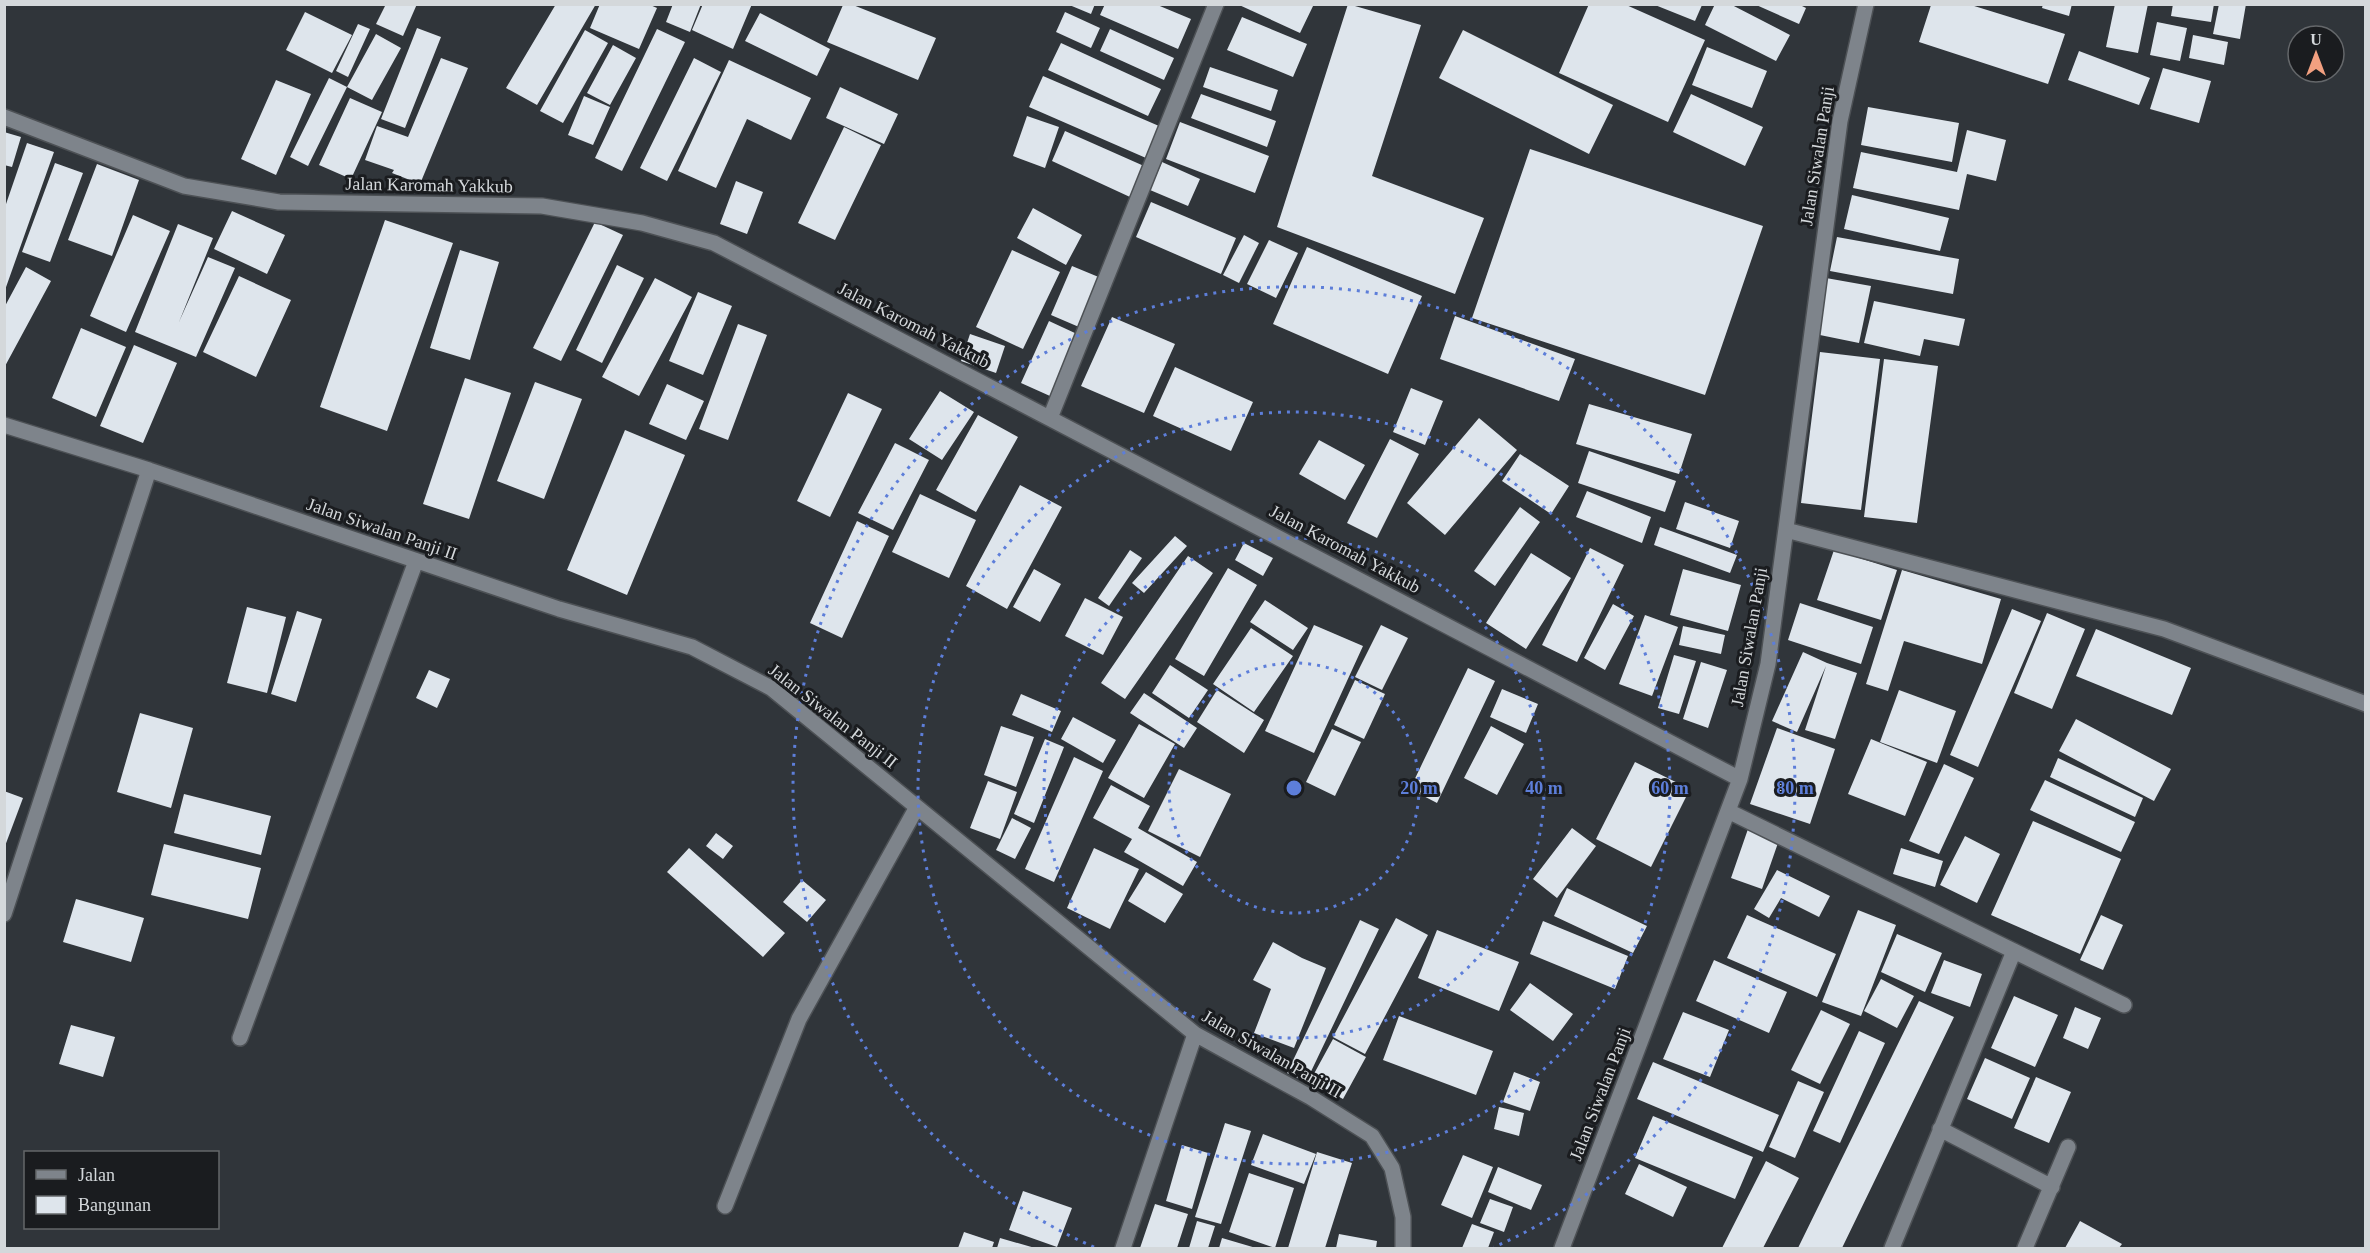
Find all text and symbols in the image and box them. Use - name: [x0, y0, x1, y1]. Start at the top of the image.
- north arrow: [2286, 24, 2346, 84]
- text: U: [2310, 31, 2322, 48]
- street label: Jalan Siwalan Panji: [1796, 85, 1838, 227]
- street label: Jalan Karomah Yakkub: [345, 174, 513, 196]
- street label: Jalan Karomah Yakkub: [835, 278, 993, 372]
- street label: Jalan Siwalan Panji II: [304, 494, 460, 564]
- street label: Jalan Karomah Yakkub: [1266, 501, 1424, 597]
- street label: Jalan Siwalan Panji: [1727, 566, 1771, 708]
- street label: Jalan Siwalan Panji II: [765, 660, 901, 772]
- centre of rings: [1284, 778, 1304, 798]
- text: 20 m: [1400, 778, 1438, 798]
- text: 40 m: [1525, 778, 1563, 798]
- text: 60 m: [1651, 778, 1689, 798]
- text: 80 m: [1776, 778, 1814, 798]
- street label: Jalan Siwalan Panji II: [1199, 1006, 1345, 1102]
- street label: Jalan Siwalan Panji: [1565, 1025, 1635, 1163]
- legend: [24, 1151, 219, 1229]
- text: Jalan: [78, 1165, 115, 1185]
- text: Bangunan: [78, 1195, 151, 1215]

